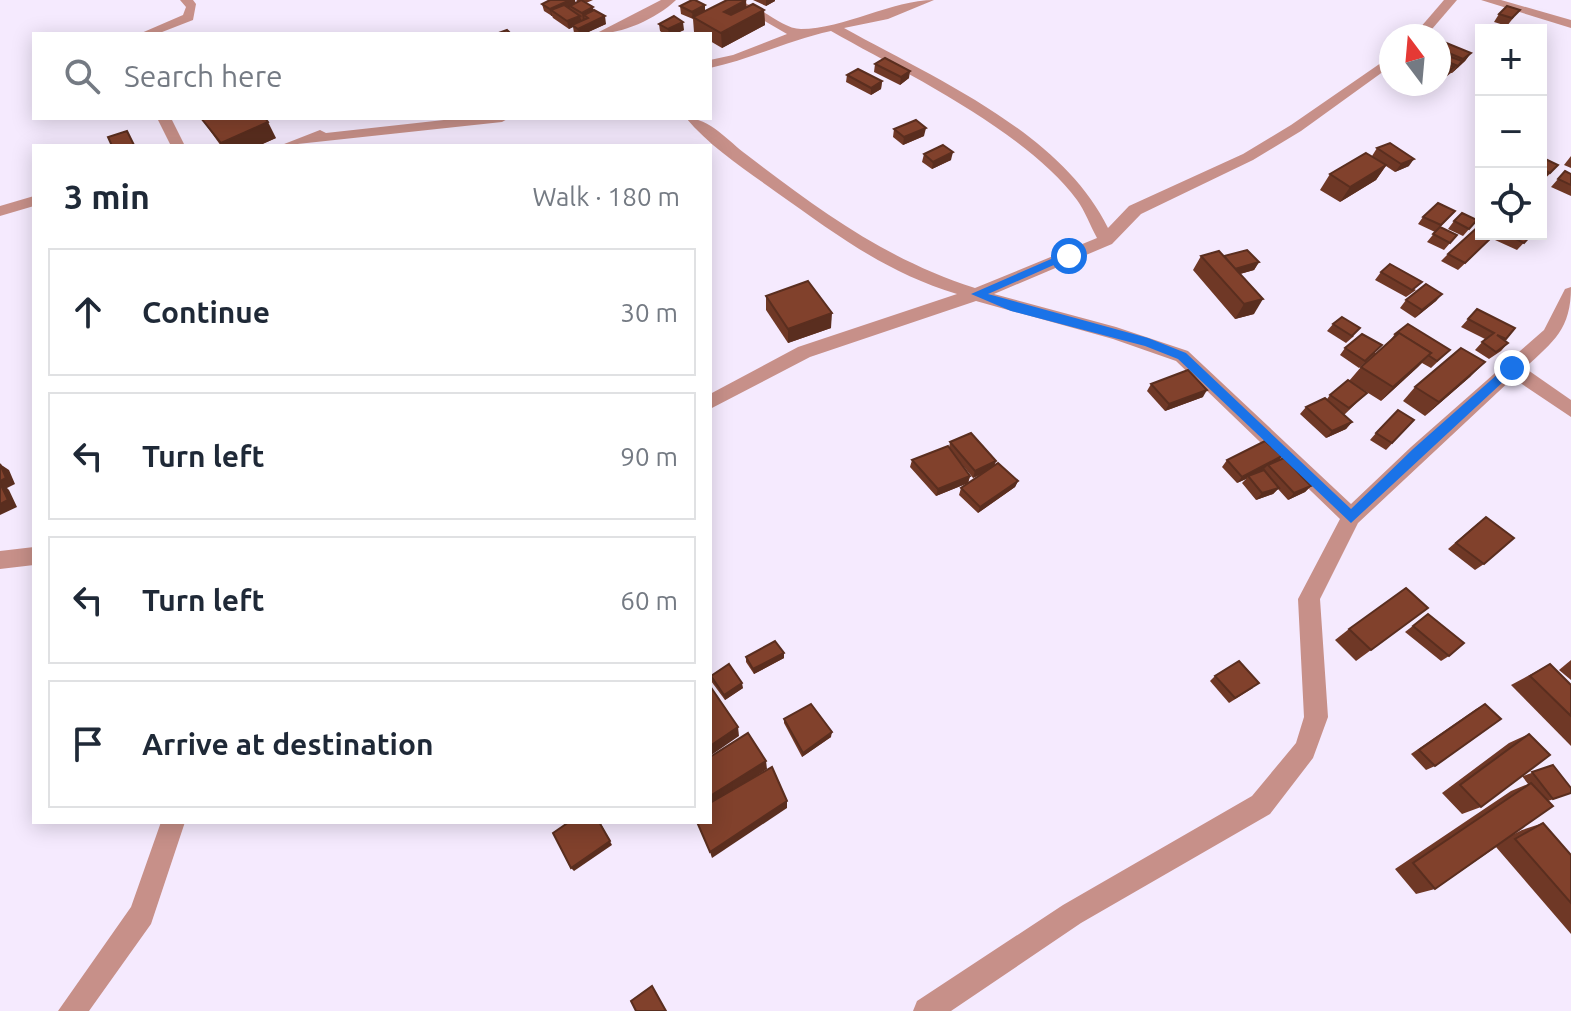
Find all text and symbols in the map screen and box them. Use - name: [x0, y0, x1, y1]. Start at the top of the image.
- north arrow: [1379, 24, 1451, 96]
- map controls: [1475, 24, 1547, 240]
- button: +: [1475, 24, 1547, 96]
- search box: [32, 32, 712, 120]
- icon: search: [60, 54, 104, 98]
- text: Search here: [124, 59, 283, 93]
- button: −: [1475, 96, 1547, 168]
- button: locate: [1475, 168, 1547, 240]
- text: 3 min: [64, 177, 150, 215]
- text: Walk · 180 m: [532, 182, 680, 211]
- route start: [1051, 238, 1087, 274]
- icon: ahead: [66, 290, 110, 334]
- text: Continue: [142, 295, 270, 329]
- text: 30 m: [620, 298, 678, 327]
- route end: [1494, 350, 1530, 386]
- icon: left: [66, 434, 110, 478]
- text: Turn left: [142, 439, 264, 473]
- text: 90 m: [620, 442, 678, 471]
- icon: left: [66, 578, 110, 622]
- text: Turn left: [142, 583, 264, 617]
- text: 60 m: [620, 586, 678, 615]
- icon: arrive: [66, 722, 110, 766]
- text: Arrive at destination: [142, 727, 434, 761]

